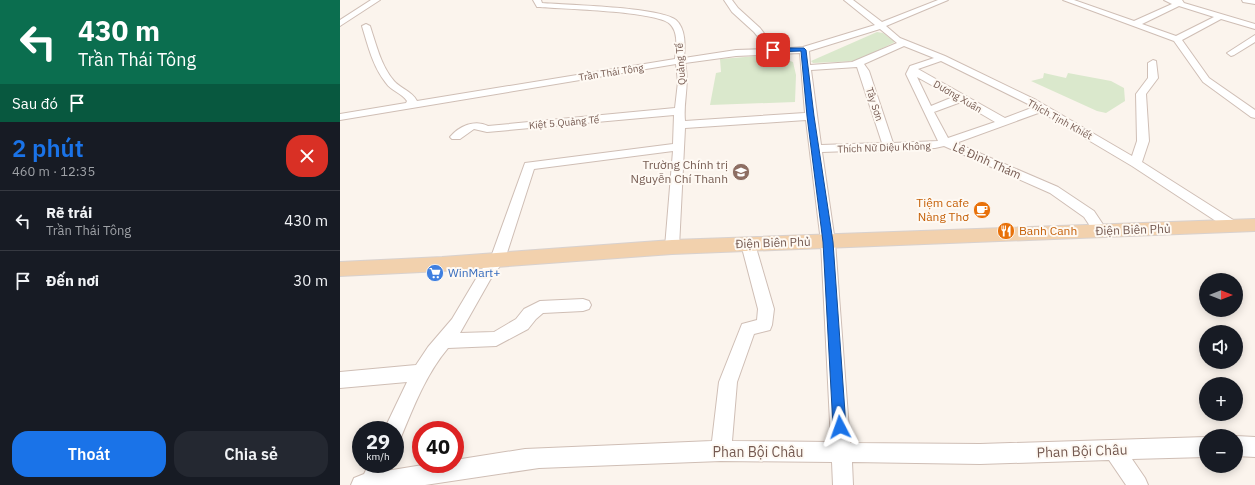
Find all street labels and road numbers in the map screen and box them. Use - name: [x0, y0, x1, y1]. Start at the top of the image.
- street label: Quảng Tế: [673, 42, 688, 85]
- street label: Trần Thái Tông: [578, 61, 645, 84]
- street label: Dương Xuân: [931, 77, 984, 116]
- street label: Tây Sơn: [863, 86, 886, 123]
- street label: Thích Tịnh Khiết: [1025, 96, 1095, 143]
- street label: Kiệt 5 Quảng Tế: [528, 113, 600, 132]
- street label: Thích Nữ Diệu Không: [837, 139, 932, 156]
- street label: Lê Đình Thám: [951, 139, 1024, 182]
- street label: Điện Biên Phủ: [1095, 221, 1171, 238]
- street label: Điện Biên Phủ: [735, 234, 811, 251]
- street label: Phan Bội Châu: [1036, 440, 1128, 462]
- street label: Phan Bội Châu: [712, 443, 804, 461]

